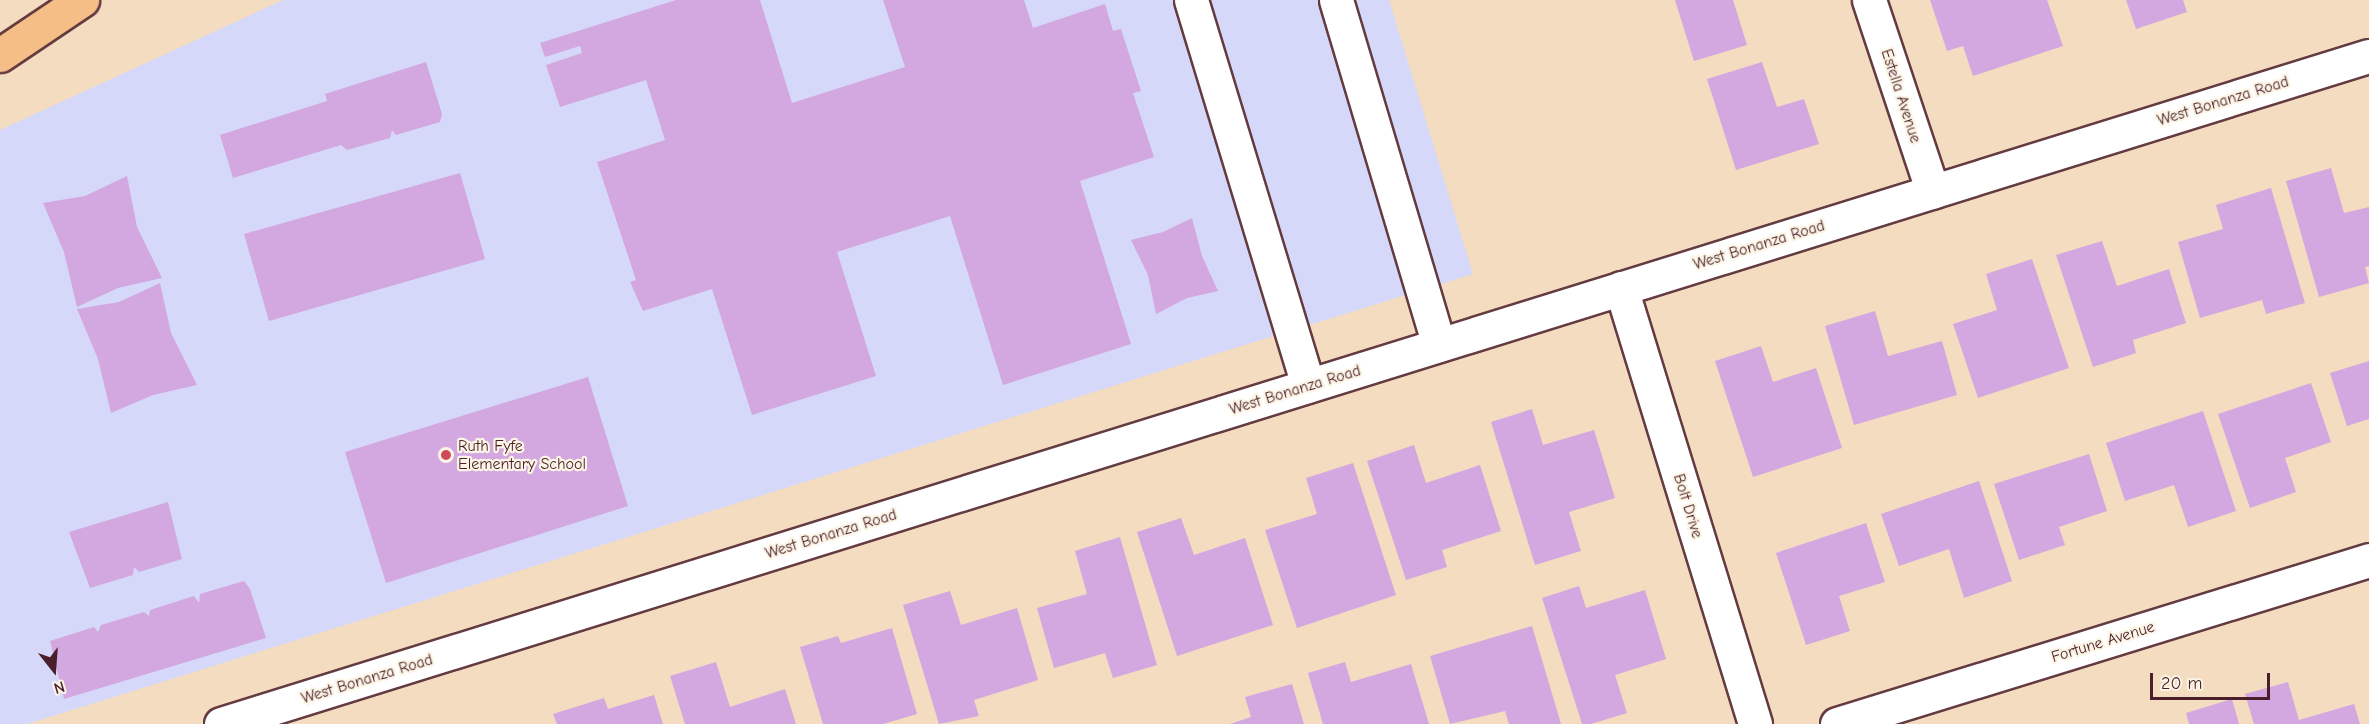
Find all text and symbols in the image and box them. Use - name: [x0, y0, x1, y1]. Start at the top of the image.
- street label: Estella Avenue: [1877, 47, 1925, 145]
- street label: West Bonanza Road: [2155, 72, 2291, 130]
- street label: West Bonanza Road: [1691, 216, 1827, 274]
- street label: West Bonanza Road: [1227, 361, 1363, 419]
- place label: Ruth Fyfe Elementary School: [458, 436, 586, 474]
- marker: Ruth Fyfe Elementary School: [439, 448, 453, 462]
- street label: Bolt Drive: [1669, 472, 1707, 540]
- street label: West Bonanza Road: [763, 505, 899, 563]
- street label: Fortune Avenue: [2049, 617, 2157, 667]
- north arrow: [24, 640, 84, 700]
- street label: West Bonanza Road: [299, 650, 435, 708]
- scale bar: [2153, 661, 2273, 699]
- text: 20 m: [2161, 673, 2202, 694]
- text: N: [52, 677, 67, 697]

